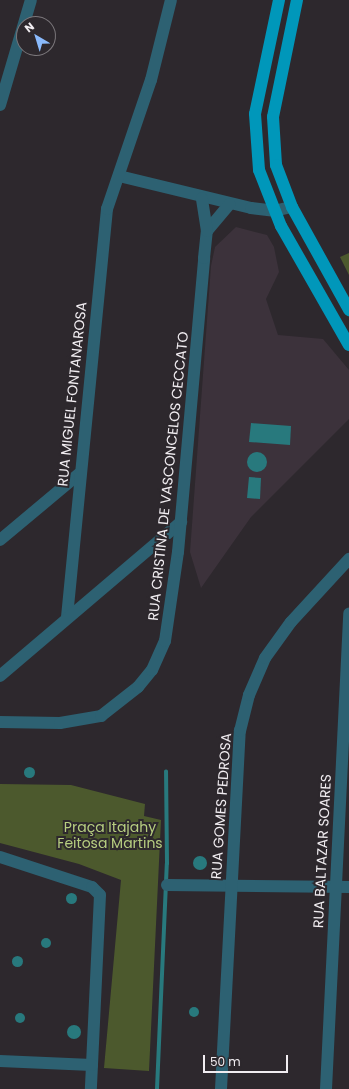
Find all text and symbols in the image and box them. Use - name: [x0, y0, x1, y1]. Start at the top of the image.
- north arrow: [16, 16, 56, 56]
- text: N: [21, 18, 37, 36]
- street label: RUA MIGUEL FONTANAROSA: [54, 301, 90, 487]
- street label: RUA CRISTINA DE VASCONCELOS CECCATO: [144, 331, 192, 621]
- street label: RUA GOMES PEDROSA: [208, 732, 234, 880]
- street label: RUA BALTAZAR SOARES: [310, 774, 334, 928]
- park label: Praça Itajahy Feitosa Martins: [57, 819, 163, 852]
- scale bar: [205, 1047, 290, 1073]
- text: 50 m: [210, 1053, 241, 1070]

